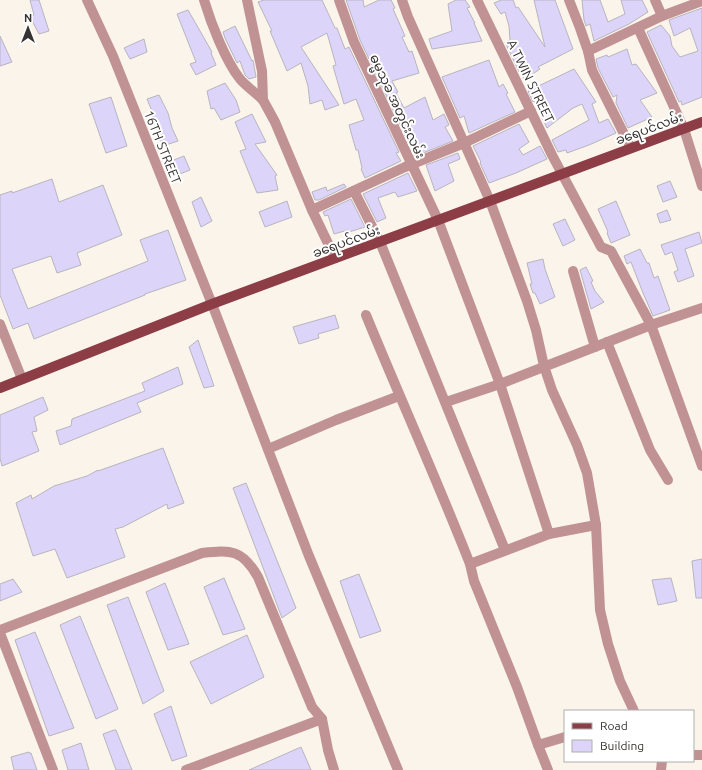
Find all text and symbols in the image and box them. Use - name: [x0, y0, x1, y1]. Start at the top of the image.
- north arrow: [8, 8, 48, 48]
- text: N: [24, 12, 32, 24]
- street label: A TWIN STREET: [505, 37, 557, 125]
- street label: ဓမ္မသုခ အတွင်းလမ်း: [364, 51, 429, 162]
- street label: 16TH STREET: [142, 108, 184, 186]
- street label: ခရေပင်လမ်း: [613, 108, 686, 150]
- street label: ခရေပင်လမ်း: [310, 221, 383, 263]
- legend: [564, 710, 694, 762]
- text: Road: [600, 719, 628, 732]
- text: Building: [600, 739, 644, 752]

